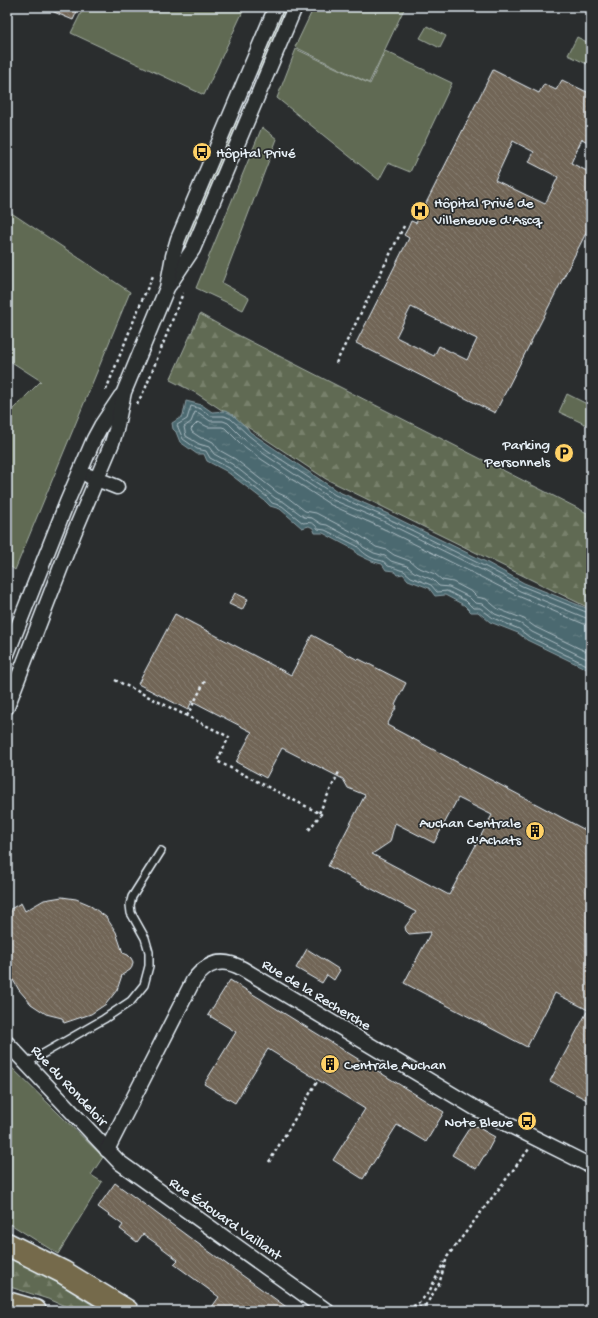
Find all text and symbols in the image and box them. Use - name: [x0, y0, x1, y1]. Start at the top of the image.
- bus stop icon: Hôpital Privé: [191, 141, 213, 163]
- place label: Hôpital Privé: [216, 145, 296, 163]
- place label: Hôpital Privé de Villeneuve d'Ascq: [433, 195, 543, 230]
- hospital icon: Hôpital Privé de Villeneuve d'Ascq: [409, 200, 431, 222]
- place label: Parking Personnels: [484, 437, 550, 472]
- parking icon: Parking Personnels: [553, 442, 575, 464]
- place label: Auchan Centrale d'Achats: [419, 815, 521, 850]
- building icon: Auchan Centrale d'Achats: [524, 820, 546, 842]
- street label: Rue de la Recherche: [258, 956, 374, 1036]
- street label: Rue du Rondeloir: [26, 1042, 112, 1132]
- building icon: Centrale Auchan: [319, 1053, 341, 1075]
- place label: Centrale Auchan: [344, 1057, 446, 1075]
- bus stop icon: Note Bleue: [516, 1110, 538, 1132]
- place label: Note Bleue: [445, 1114, 513, 1132]
- street label: Rue Édouard Vaillant: [165, 1174, 286, 1266]

